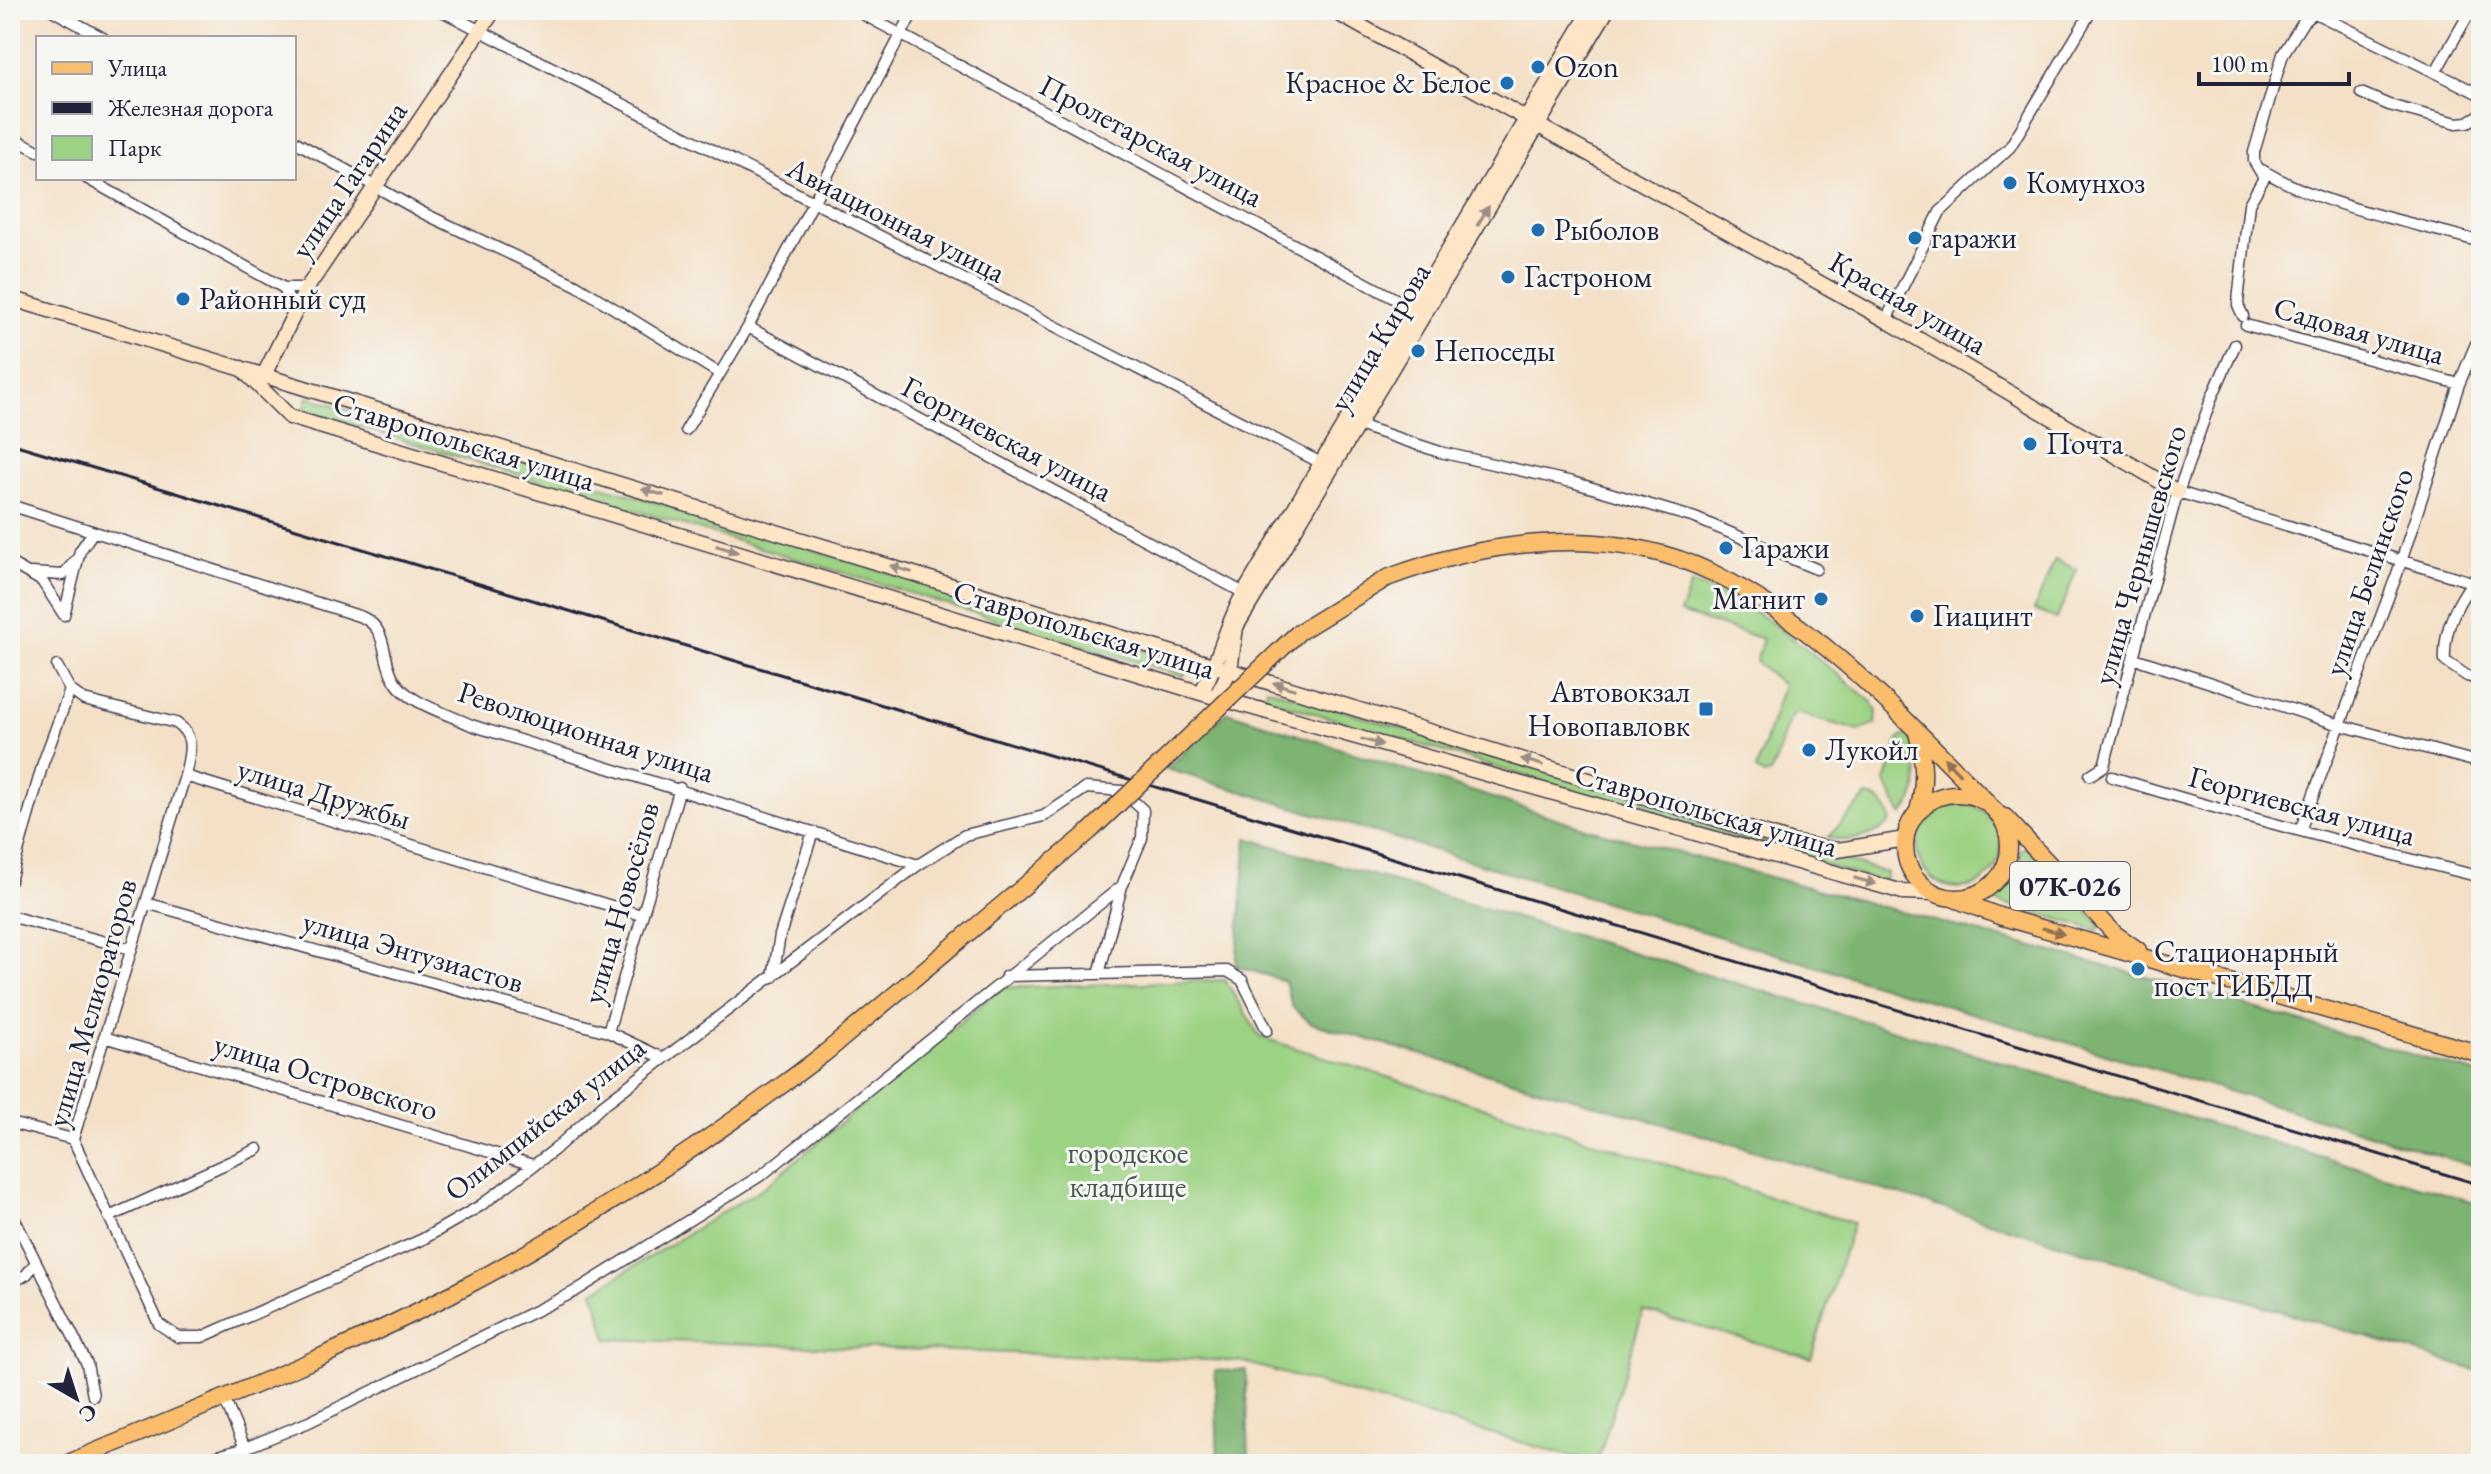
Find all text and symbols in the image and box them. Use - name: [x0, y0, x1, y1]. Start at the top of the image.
- legend: [36, 36, 296, 180]
- scale bar: [2199, 36, 2349, 86]
- place label: Ozon: [1554, 47, 1619, 86]
- text: 100 m: [2211, 48, 2269, 79]
- text: Улица: [107, 52, 167, 83]
- marker: Ozon: [1529, 58, 1547, 76]
- place label: Красное & Белое: [1285, 63, 1491, 102]
- street label: Пролетарская улица: [1033, 65, 1270, 216]
- marker: Красное & Белое: [1498, 74, 1516, 92]
- text: Железная дорога: [107, 92, 274, 123]
- street label: улица Гагарина: [282, 93, 416, 266]
- text: Парк: [108, 132, 162, 163]
- street label: Авиационная улица: [780, 147, 1012, 291]
- place label: Комунхоз: [2026, 163, 2145, 202]
- marker: Комунхоз: [2001, 174, 2019, 192]
- one-way arrow: [1476, 205, 1490, 227]
- place label: Рыболов: [1554, 210, 1659, 249]
- place label: гаражи: [1931, 218, 2017, 257]
- marker: Рыболов: [1529, 221, 1547, 239]
- marker: гаражи: [1906, 229, 1924, 247]
- street label: Красная улица: [1822, 242, 1994, 363]
- street label: улица Кирова: [1320, 255, 1439, 418]
- place label: Гастроном: [1524, 257, 1652, 296]
- marker: Гастроном: [1499, 268, 1517, 286]
- place label: Районный суд: [199, 279, 366, 318]
- street label: Садовая улица: [2269, 288, 2449, 374]
- marker: Районный суд: [174, 290, 192, 308]
- place label: Непоседы: [1434, 331, 1555, 370]
- marker: Непоседы: [1409, 342, 1427, 360]
- street label: Георгиевская улица: [895, 367, 1119, 510]
- street label: Ставропольская улица: [329, 383, 600, 500]
- street label: улица Чернышевского: [2084, 420, 2195, 689]
- place label: Почта: [2046, 424, 2123, 463]
- marker: Почта: [2021, 435, 2039, 453]
- street label: улица Белинского: [2315, 463, 2422, 681]
- one-way arrow: [640, 485, 664, 498]
- place label: Гаражи: [1742, 528, 1830, 567]
- marker: Гаражи: [1717, 539, 1735, 557]
- one-way arrow: [715, 543, 739, 556]
- one-way arrow: [889, 562, 913, 574]
- street label: Ставропольская улица: [949, 571, 1220, 688]
- place label: Магнит: [1712, 579, 1805, 618]
- marker: Магнит: [1812, 590, 1830, 608]
- place label: Гиацинт: [1933, 596, 2033, 635]
- marker: Гиацинт: [1908, 607, 1926, 625]
- street label: Революционная улица: [453, 672, 719, 791]
- place label: Автовокзал Новопавловк: [1528, 672, 1690, 745]
- one-way arrow: [1271, 679, 1295, 692]
- marker: Автовокзал Новопавловк: [1697, 700, 1715, 718]
- place label: Лукойл: [1825, 730, 1918, 769]
- one-way arrow: [1361, 736, 1385, 749]
- marker: Лукойл: [1800, 741, 1818, 759]
- street label: улица Дружбы: [233, 749, 415, 838]
- street label: Ставропольская улица: [1570, 753, 1842, 866]
- one-way arrow: [1520, 755, 1544, 768]
- one-way arrow: [1943, 757, 1962, 776]
- street label: Георгиевская улица: [2185, 757, 2420, 854]
- street label: улица Новосёлов: [573, 797, 668, 1008]
- road number: 07К-026: [2010, 862, 2130, 910]
- street label: улица Мелиораторов: [37, 874, 146, 1132]
- one-way arrow: [1852, 876, 1877, 888]
- street label: улица Энтузиастов: [298, 901, 528, 1002]
- one-way arrow: [2041, 925, 2065, 938]
- place label: Стационарный пост ГИБДД: [2154, 932, 2339, 1005]
- marker: Стационарный пост ГИБДД: [2129, 960, 2147, 978]
- street label: улица Островского: [209, 1024, 443, 1129]
- street label: Олимпийская улица: [436, 1028, 653, 1209]
- park label: городское кладбище: [1068, 1133, 1188, 1206]
- north arrow: [36, 1358, 116, 1438]
- text: С: [73, 1397, 103, 1429]

